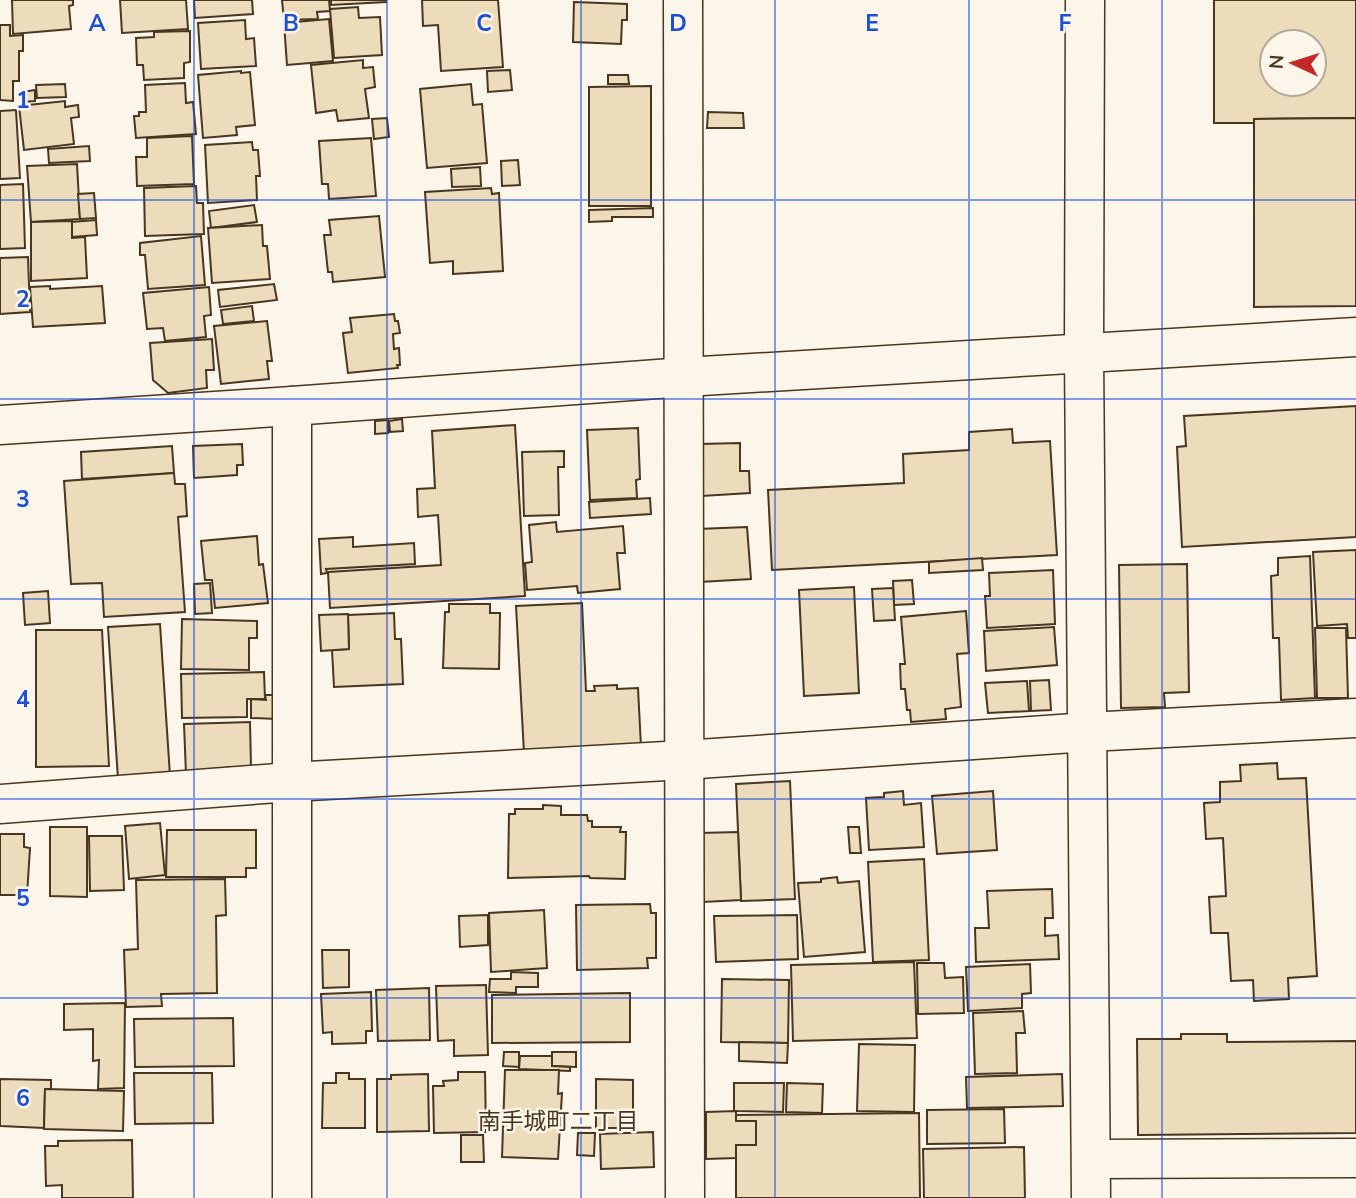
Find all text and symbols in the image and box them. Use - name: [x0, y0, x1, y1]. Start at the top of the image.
- text: A: [88, 8, 106, 39]
- text: B: [283, 8, 299, 39]
- text: C: [476, 8, 492, 39]
- text: D: [669, 8, 687, 39]
- text: E: [865, 8, 879, 39]
- text: F: [1059, 8, 1072, 39]
- north arrow: [1258, 28, 1328, 98]
- text: N: [1264, 54, 1291, 70]
- text: 1: [16, 85, 30, 116]
- text: 2: [16, 284, 30, 315]
- text: 3: [16, 484, 30, 515]
- text: 4: [16, 684, 30, 715]
- text: 5: [16, 883, 30, 914]
- text: 6: [16, 1083, 30, 1114]
- district label: 南手城町二丁目: [478, 1106, 639, 1137]

